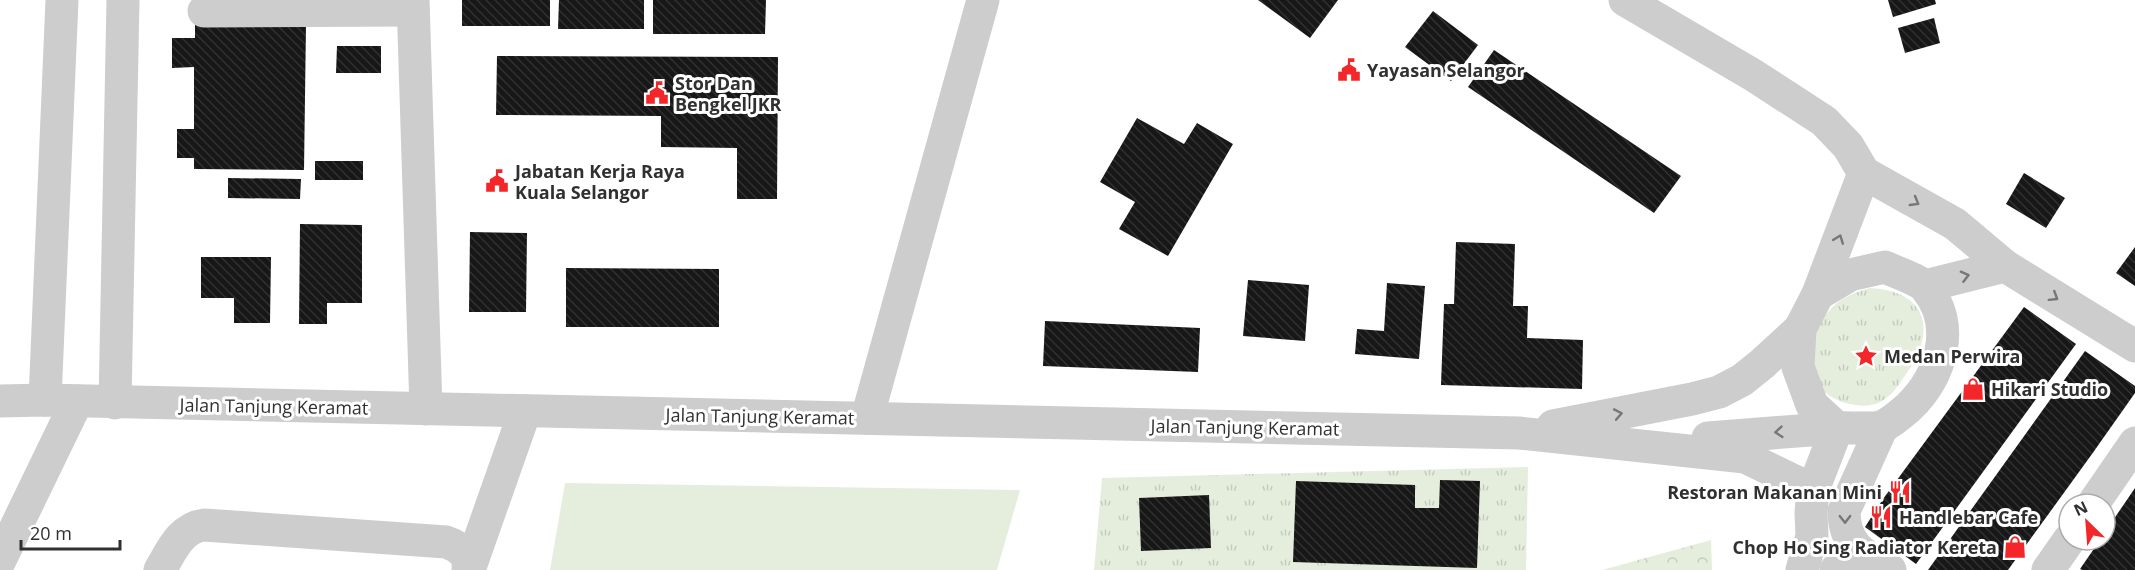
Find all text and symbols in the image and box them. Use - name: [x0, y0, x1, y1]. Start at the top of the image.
- public building icon: Yayasan Selangor: [1336, 57, 1362, 83]
- place label: Yayasan Selangor: [1367, 58, 1525, 82]
- place label: Stor Dan Bengkel JKR: [675, 71, 782, 116]
- public building icon: Stor Dan Bengkel JKR: [644, 80, 670, 106]
- place label: Jabatan Kerja Raya Kuala Selangor: [513, 159, 685, 204]
- public building icon: Jabatan Kerja Raya Kuala Selangor: [484, 168, 510, 194]
- one-way arrow: [1909, 194, 1919, 206]
- one-way arrow: [1831, 235, 1844, 245]
- one-way arrow: [1960, 270, 1970, 283]
- one-way arrow: [2048, 289, 2058, 301]
- place icon: Medan Perwira: [1853, 343, 1879, 369]
- place label: Medan Perwira: [1884, 344, 2020, 368]
- shop icon: Hikari Studio: [1960, 376, 1986, 402]
- place label: Hikari Studio: [1991, 377, 2108, 401]
- street label: Jalan Tanjung Keramat: [177, 392, 369, 420]
- street label: Jalan Tanjung Keramat: [663, 402, 855, 430]
- one-way arrow: [1612, 408, 1622, 421]
- street label: Jalan Tanjung Keramat: [1148, 413, 1340, 441]
- one-way arrow: [1774, 426, 1783, 439]
- restaurant icon: Restoran Makanan Mini: [1887, 479, 1913, 505]
- place label: Restoran Makanan Mini: [1667, 480, 1882, 504]
- north arrow: [2057, 492, 2117, 552]
- text: N: [2070, 496, 2091, 521]
- restaurant icon: Handlebar Cafe: [1868, 504, 1894, 530]
- place label: Handlebar Cafe: [1899, 505, 2038, 529]
- scale bar: [21, 513, 120, 551]
- one-way arrow: [1839, 515, 1851, 524]
- text: 20 m: [30, 521, 72, 545]
- shop icon: Chop Ho Sing Radiator Kereta: [2002, 534, 2028, 560]
- place label: Chop Ho Sing Radiator Kereta: [1732, 535, 1997, 559]

